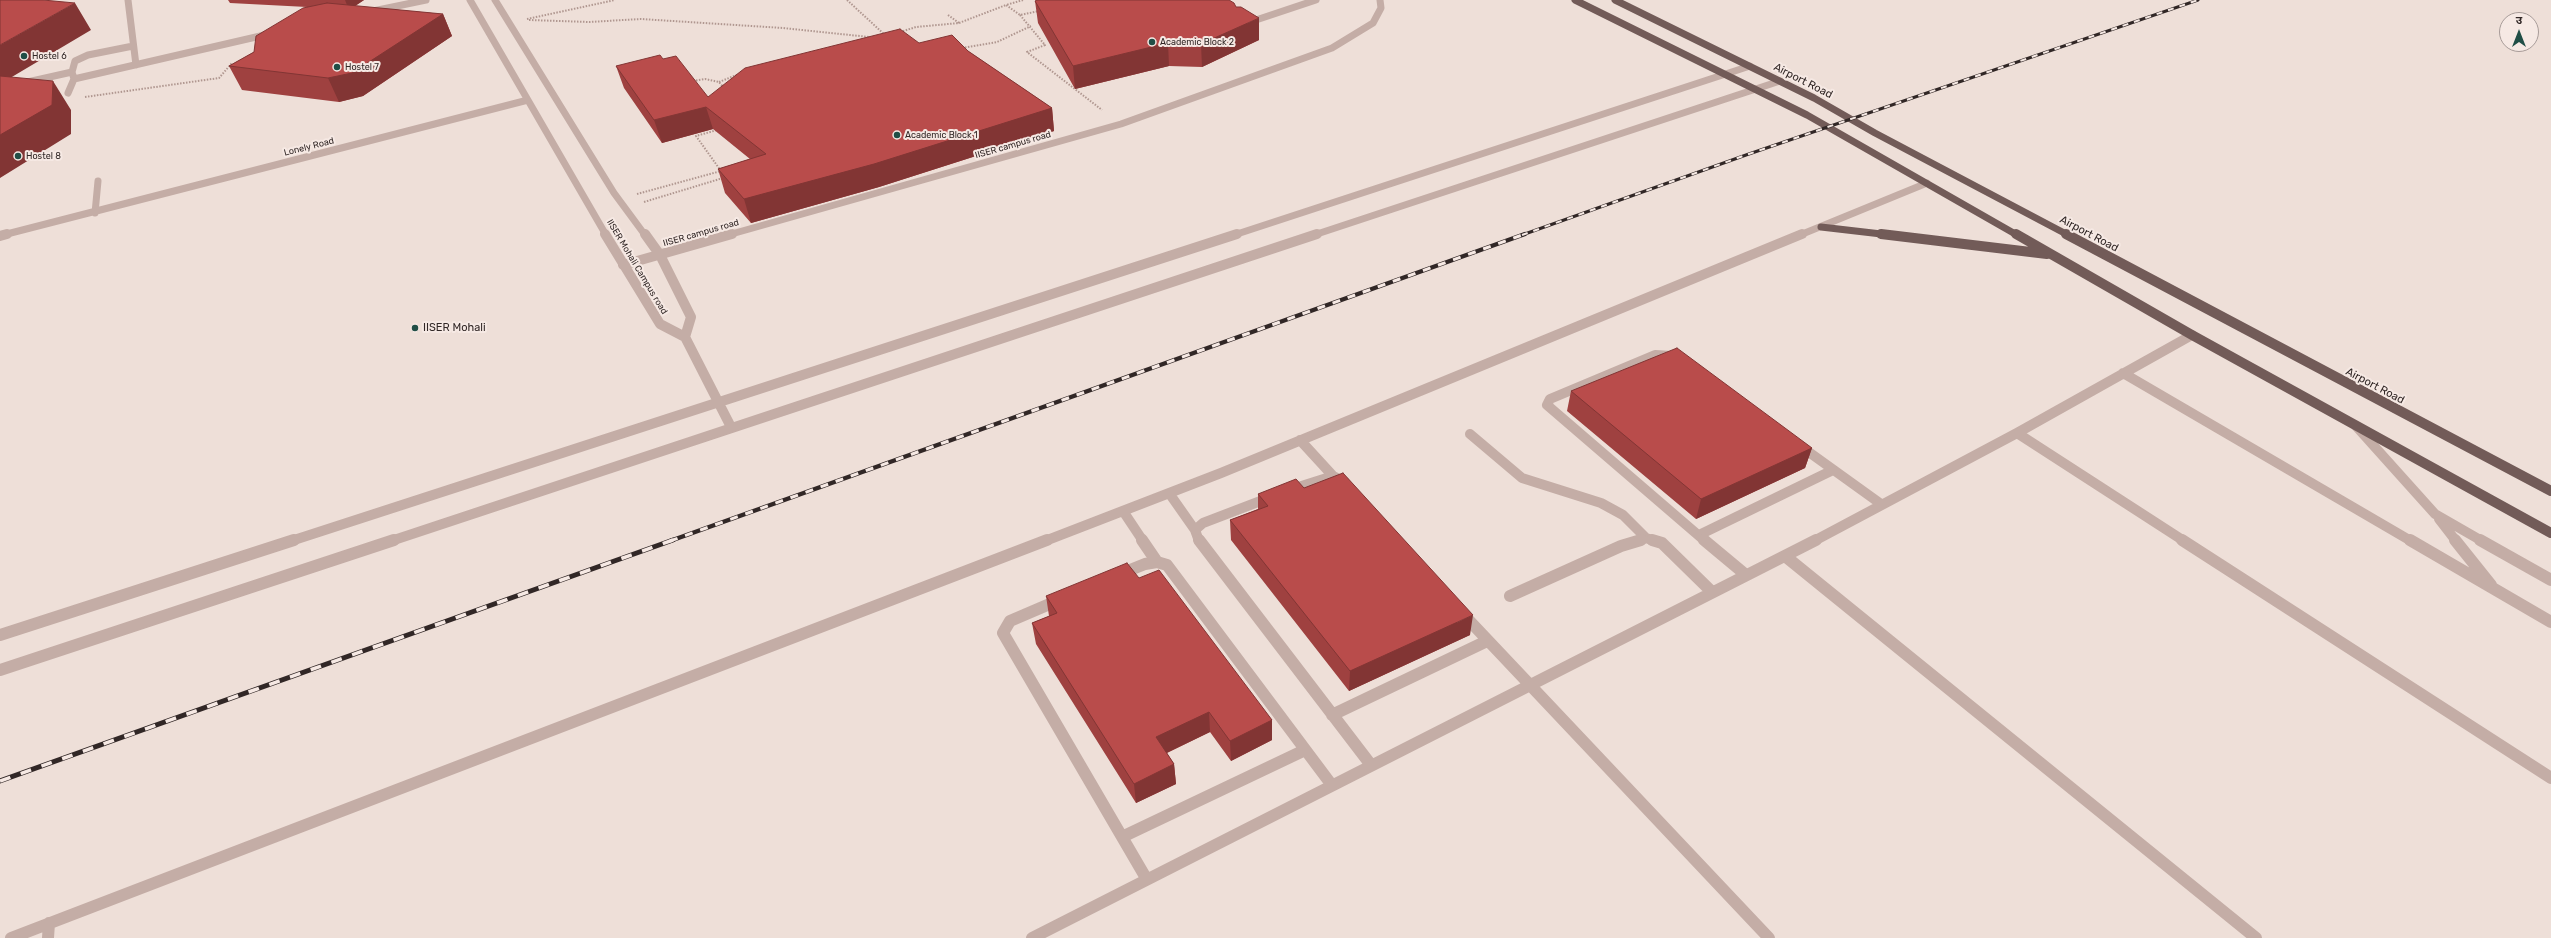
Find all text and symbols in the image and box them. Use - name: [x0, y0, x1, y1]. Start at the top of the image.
- north arrow: [2499, 12, 2539, 52]
- text: उ: [2516, 14, 2522, 27]
- marker: Academic Block 2: [1147, 37, 1157, 47]
- place label: Academic Block 2: [1160, 37, 1234, 47]
- marker: Hostel 6: [19, 51, 29, 61]
- place label: Hostel 6: [32, 51, 67, 61]
- street label: Airport Road: [1771, 61, 1835, 101]
- marker: Hostel 7: [332, 62, 342, 72]
- place label: Hostel 7: [345, 62, 379, 72]
- street label: IISER campus road: [974, 129, 1052, 161]
- marker: Academic Block 1: [892, 130, 902, 140]
- place label: Academic Block 1: [905, 130, 978, 140]
- street label: Lonely Road: [283, 136, 335, 158]
- marker: Hostel 8: [13, 151, 23, 161]
- place label: Hostel 8: [26, 151, 61, 161]
- street label: Airport Road: [2058, 213, 2120, 255]
- street label: IISER campus road: [662, 217, 740, 249]
- street label: IISER Mohali Campus road: [604, 218, 670, 316]
- place label: IISER Mohali: [423, 321, 486, 335]
- marker: IISER Mohali: [410, 323, 420, 333]
- street label: Airport Road: [2344, 365, 2406, 407]

